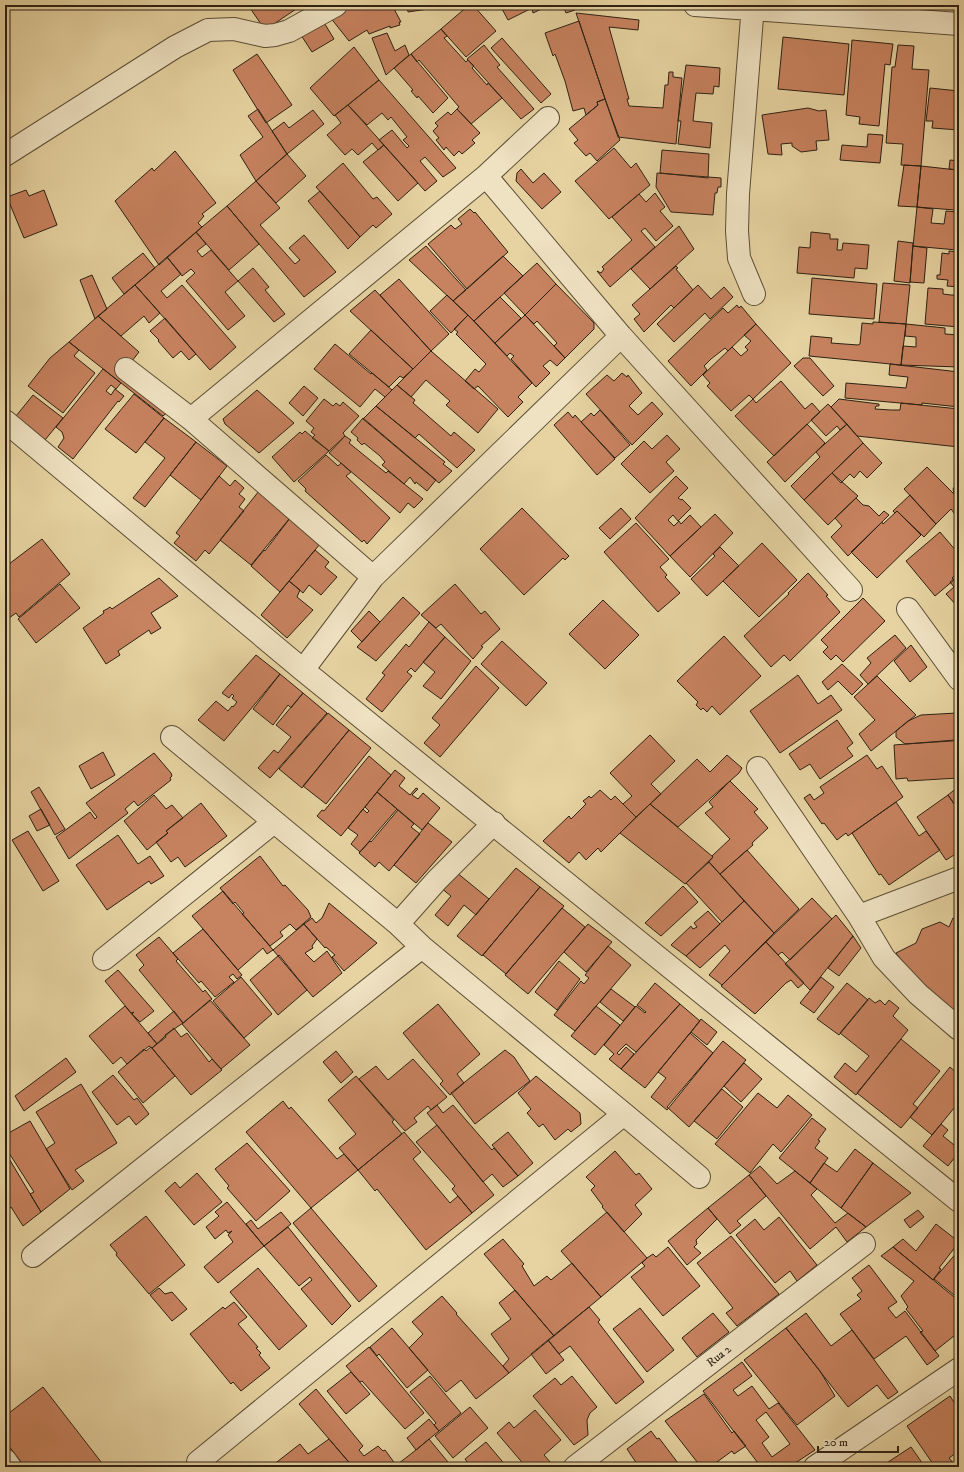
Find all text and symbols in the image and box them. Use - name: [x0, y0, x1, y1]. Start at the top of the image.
- street label: Rua 2: [704, 1342, 734, 1370]
- scale bar: [818, 1428, 898, 1454]
- text: 20 m: [824, 1435, 848, 1450]

